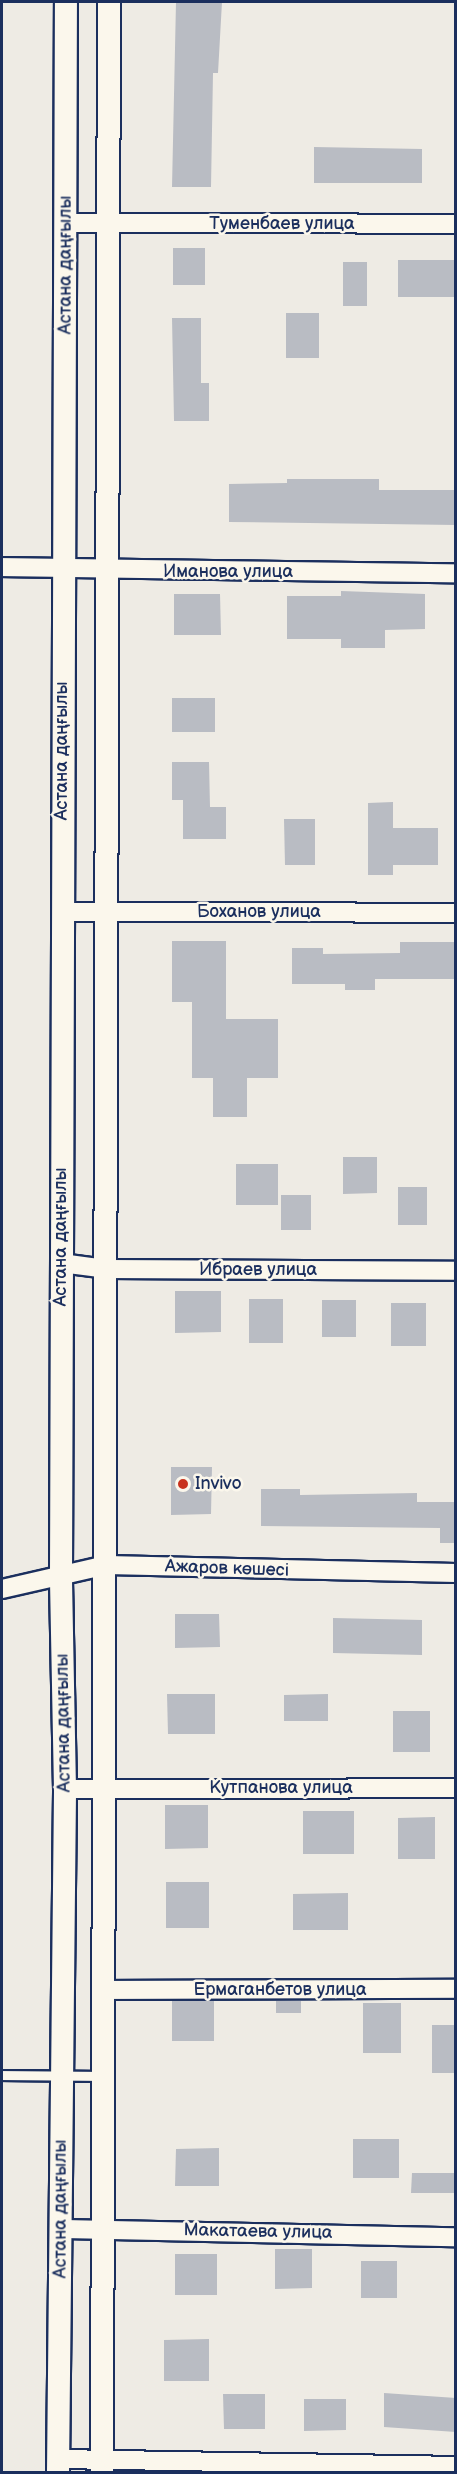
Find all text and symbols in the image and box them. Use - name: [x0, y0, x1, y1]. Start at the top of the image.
- street label: Астана даңғылы: [55, 196, 77, 334]
- street label: Туменбаев улица: [209, 213, 355, 235]
- street label: Иманова улица: [163, 561, 293, 583]
- street label: Астана даңғылы: [51, 682, 73, 820]
- street label: Боханов улица: [197, 901, 321, 923]
- street label: Астана даңғылы: [50, 1168, 72, 1306]
- street label: Ибраев улица: [199, 1259, 317, 1281]
- place label: Invivo: [195, 1473, 242, 1495]
- marker: Invivo: [176, 1477, 190, 1491]
- street label: Ажаров көшесі: [165, 1556, 289, 1582]
- street label: Астана даңғылы: [52, 1653, 76, 1793]
- street label: Кутпанова улица: [209, 1777, 353, 1799]
- street label: Ермаганбетов улица: [193, 1979, 367, 2001]
- street label: Астана даңғылы: [50, 2140, 72, 2278]
- street label: Макатаева улица: [183, 2220, 333, 2244]

